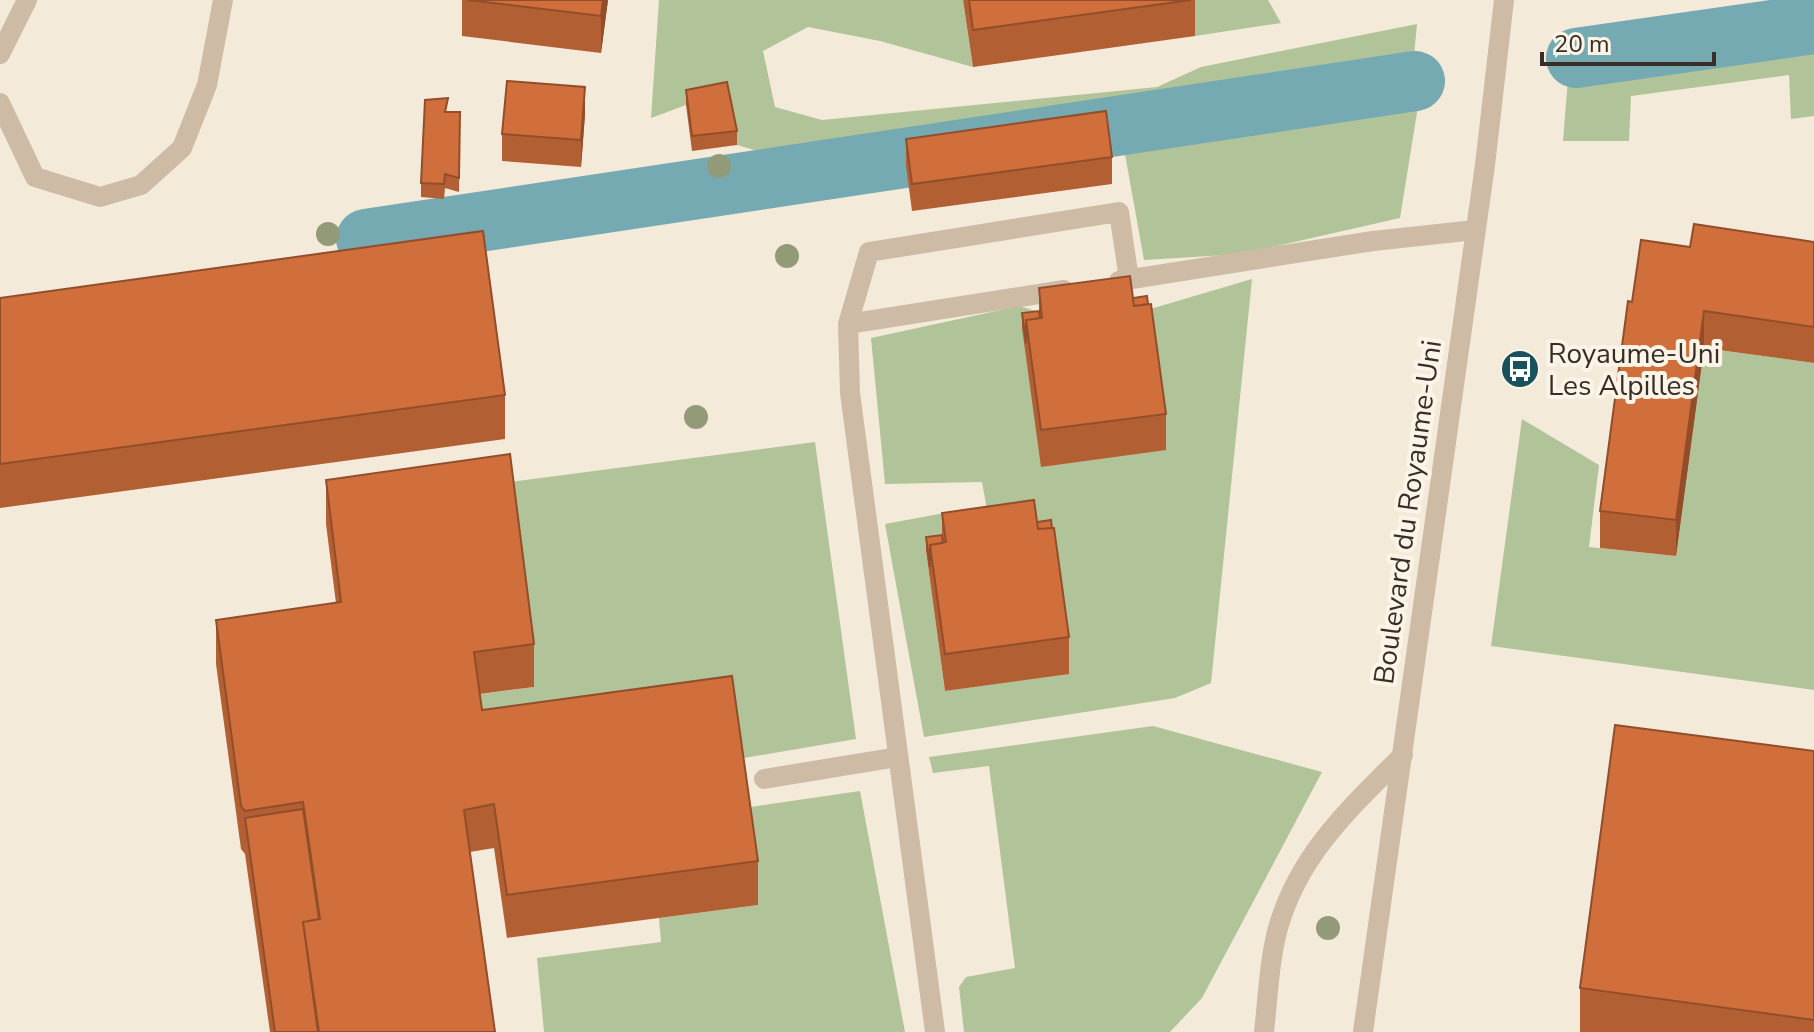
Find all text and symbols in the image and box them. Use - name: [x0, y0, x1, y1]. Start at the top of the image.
- scale bar: [1542, 16, 1714, 66]
- text: 20 m: [1554, 28, 1610, 60]
- place label: Royaume-Uni Les Alpilles: [1548, 335, 1720, 405]
- street label: Boulevard du Royaume-Uni: [1365, 338, 1451, 687]
- bus stop icon: Royaume-Uni Les Alpilles: [1499, 348, 1541, 390]

